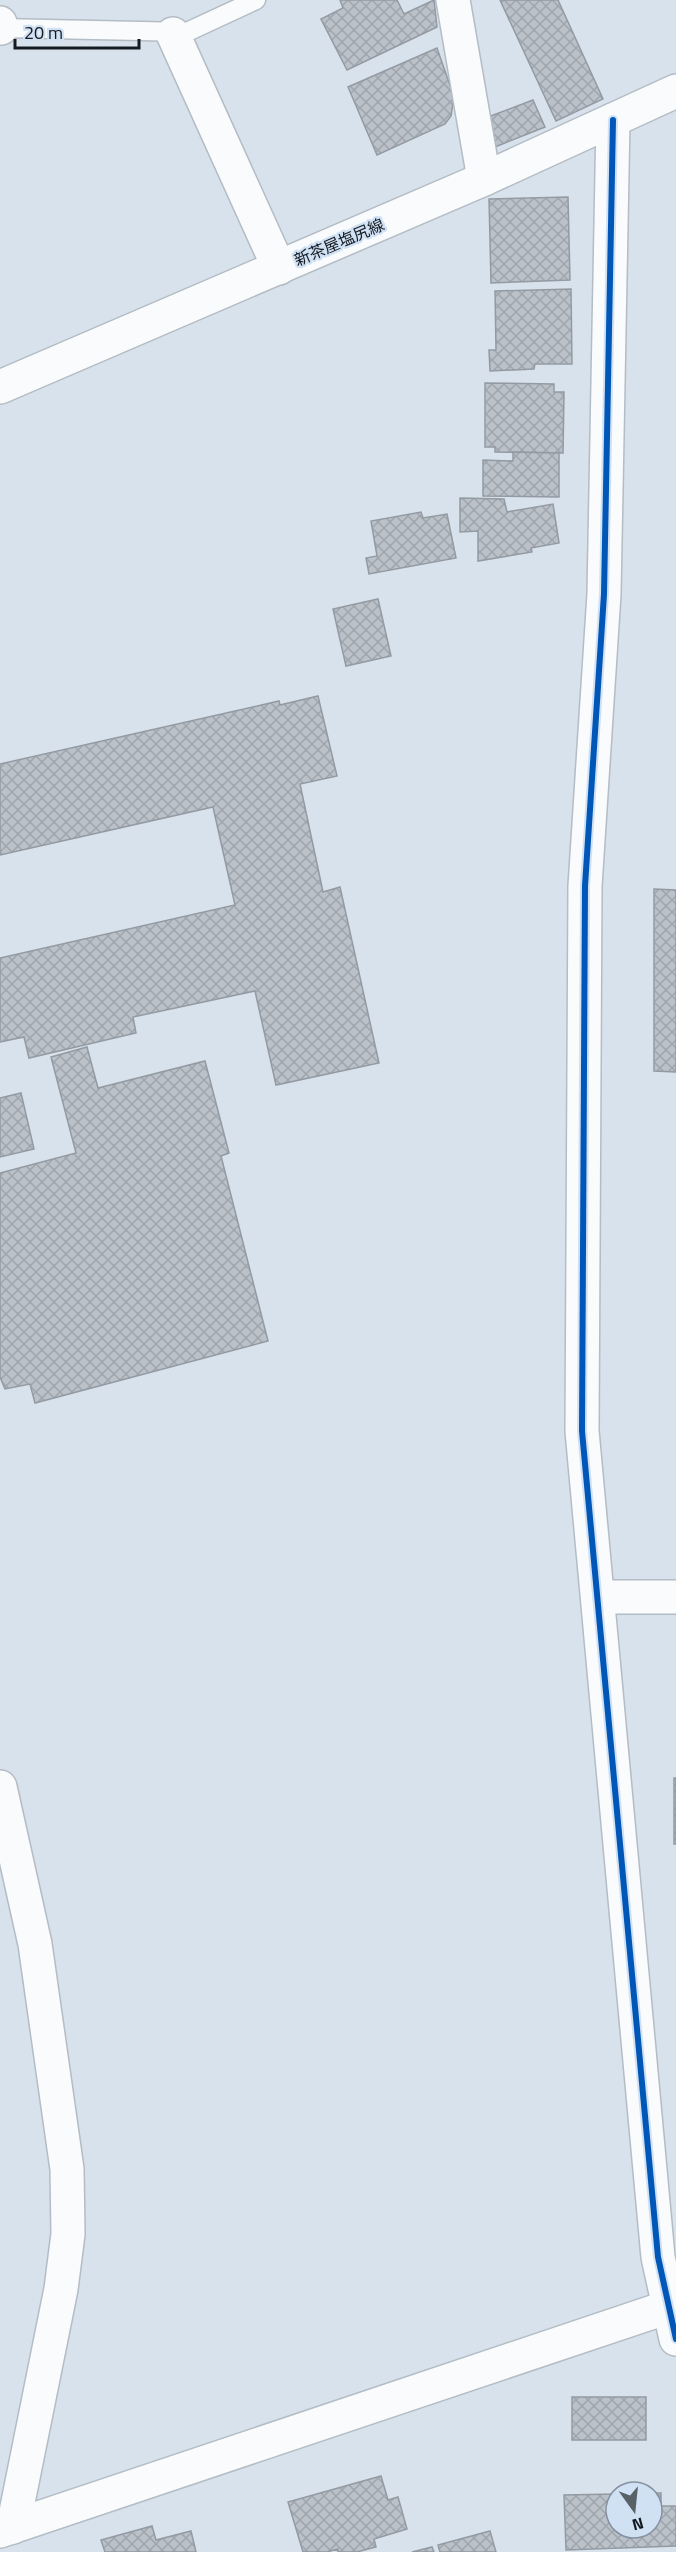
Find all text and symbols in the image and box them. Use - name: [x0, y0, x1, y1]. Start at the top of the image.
- scale bar: [15, 12, 140, 50]
- text: 20 m: [24, 19, 63, 46]
- street label: 新茶屋塩尻線: [290, 212, 388, 272]
- north arrow: [604, 2480, 664, 2540]
- text: N: [629, 2511, 646, 2538]

